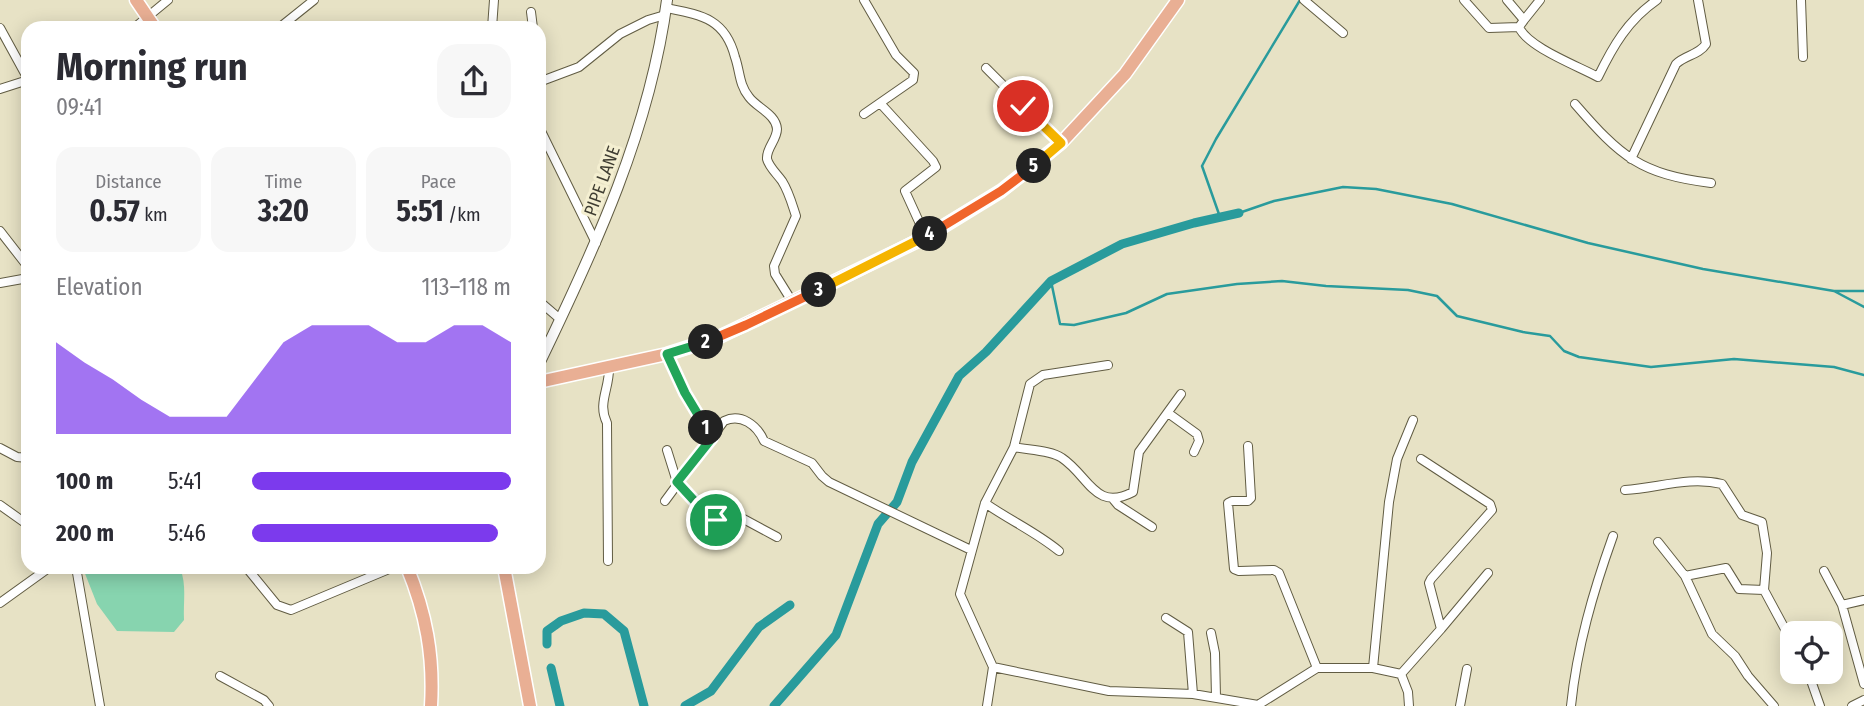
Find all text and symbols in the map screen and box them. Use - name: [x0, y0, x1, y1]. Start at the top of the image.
- text: Morning run: [56, 44, 248, 90]
- button: share: [437, 44, 511, 118]
- pin: [993, 76, 1053, 136]
- icon: check: [1004, 87, 1042, 125]
- text: 09:41: [56, 93, 103, 121]
- street label: PIPE LANE: [579, 143, 625, 219]
- pin: 5: [1016, 148, 1052, 184]
- text: 5: [1029, 154, 1038, 177]
- text: Distance: [95, 170, 162, 193]
- text: Time: [265, 170, 302, 193]
- text: Pace: [421, 170, 456, 193]
- text: 0.57: [89, 193, 140, 229]
- text: 3:20: [258, 193, 309, 229]
- text: 5:51: [396, 193, 444, 229]
- text: km: [140, 203, 168, 226]
- text: /km: [444, 203, 481, 226]
- pin: 4: [912, 216, 948, 252]
- text: 4: [925, 222, 934, 245]
- pin: 3: [802, 272, 836, 308]
- text: Elevation: [56, 273, 143, 301]
- text: 113–118 m: [422, 273, 511, 301]
- text: 3: [814, 278, 823, 301]
- pin: 2: [688, 324, 724, 360]
- text: 2: [701, 330, 710, 353]
- pin: 1: [688, 410, 724, 446]
- text: 1: [701, 416, 710, 439]
- text: 100 m: [56, 467, 113, 495]
- text: 5:41: [168, 467, 202, 495]
- pin: [686, 490, 746, 550]
- icon: arrive: [697, 501, 735, 539]
- text: 200 m: [56, 519, 114, 547]
- text: 5:46: [168, 519, 206, 547]
- map controls: [1780, 621, 1843, 684]
- button: locate: [1780, 621, 1843, 684]

